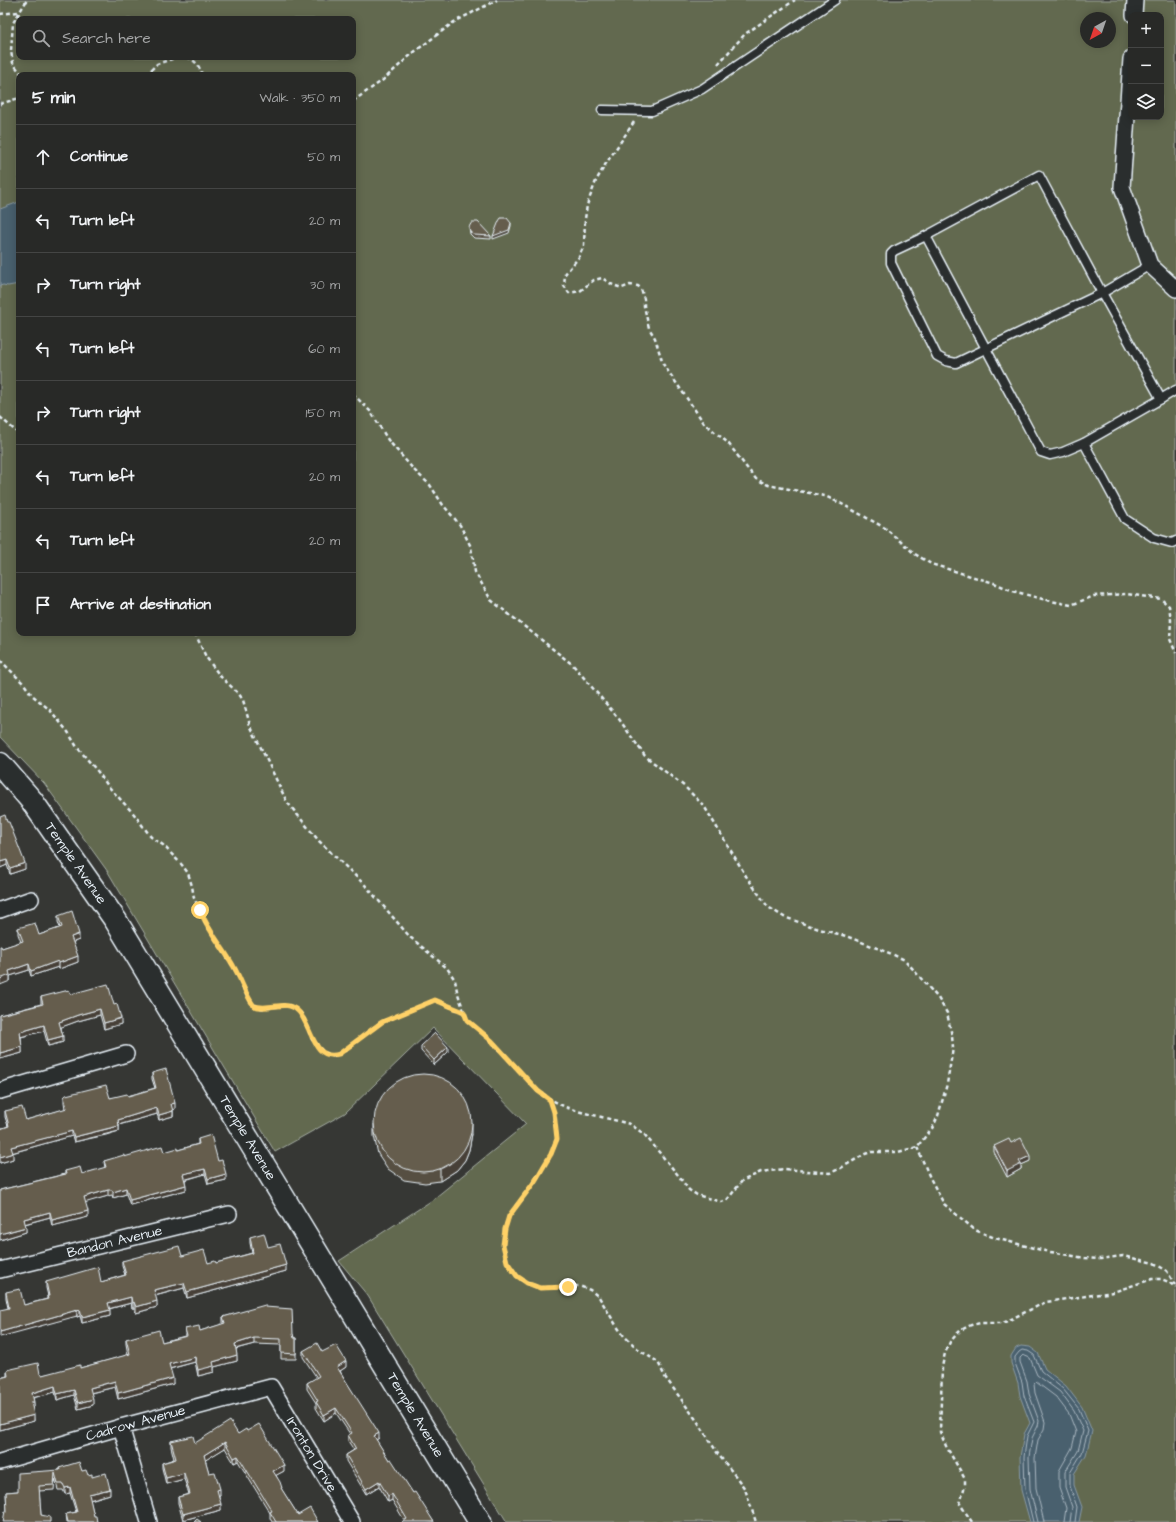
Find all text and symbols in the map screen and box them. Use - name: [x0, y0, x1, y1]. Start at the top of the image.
- north arrow: [1080, 12, 1116, 48]
- map controls: [1128, 12, 1164, 120]
- button: +: [1128, 12, 1164, 48]
- search box: [16, 16, 356, 60]
- icon: search: [30, 27, 52, 49]
- text: Search here: [62, 28, 151, 49]
- button: −: [1128, 48, 1164, 84]
- button: layers: [1128, 84, 1164, 120]
- text: 5 min: [32, 86, 75, 110]
- text: Walk · 350 m: [260, 89, 340, 107]
- icon: ahead: [32, 146, 54, 168]
- text: Continue: [70, 146, 128, 167]
- text: 50 m: [307, 148, 340, 166]
- icon: left: [32, 210, 54, 232]
- text: Turn left: [70, 210, 134, 231]
- text: 20 m: [309, 212, 340, 230]
- icon: right: [32, 274, 54, 296]
- text: Turn right: [70, 274, 141, 295]
- text: 30 m: [310, 276, 340, 294]
- icon: left: [32, 338, 54, 360]
- text: Turn left: [70, 338, 134, 359]
- text: 60 m: [308, 340, 340, 358]
- icon: right: [32, 402, 54, 424]
- text: Turn right: [70, 402, 141, 423]
- text: 150 m: [306, 404, 340, 422]
- icon: left: [32, 466, 54, 488]
- text: Turn left: [70, 466, 134, 487]
- text: 20 m: [309, 468, 340, 486]
- icon: left: [32, 530, 54, 552]
- text: Turn left: [70, 530, 134, 551]
- text: 20 m: [309, 532, 340, 550]
- icon: arrive: [32, 594, 54, 616]
- text: Arrive at destination: [70, 594, 211, 615]
- street label: Temple Avenue: [40, 818, 112, 909]
- route start: [191, 901, 209, 919]
- street label: Temple Avenue: [214, 1092, 281, 1184]
- street label: Bandon Avenue: [65, 1221, 165, 1263]
- route end: [559, 1278, 577, 1296]
- street label: Temple Avenue: [382, 1369, 449, 1462]
- street label: Cadrow Avenue: [84, 1400, 188, 1447]
- street label: Ironton Drive: [281, 1413, 342, 1496]

